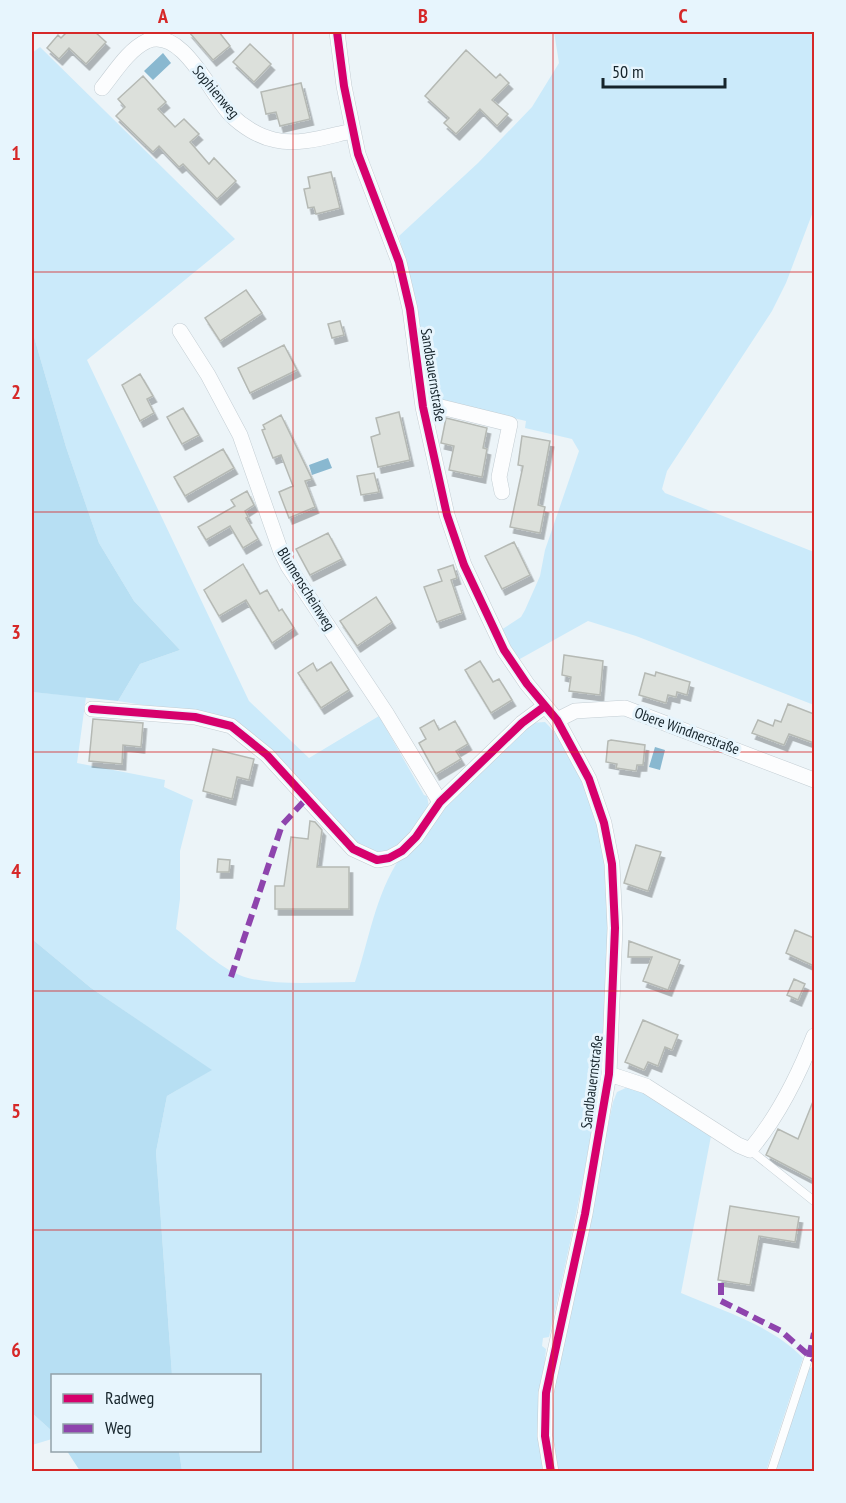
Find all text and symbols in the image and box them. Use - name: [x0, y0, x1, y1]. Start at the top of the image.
- text: A: [157, 3, 169, 29]
- text: B: [418, 3, 428, 29]
- text: C: [678, 3, 688, 29]
- scale bar: [603, 51, 724, 89]
- text: 50 m: [612, 60, 644, 83]
- street label: Sophienweg: [189, 61, 244, 122]
- text: 1: [11, 140, 21, 166]
- street label: Sandbauernstraße: [417, 327, 450, 423]
- text: 2: [11, 379, 21, 405]
- street label: Blumenscheinweg: [273, 544, 339, 634]
- text: 3: [11, 619, 21, 645]
- street label: Obere Windnerstraße: [632, 703, 742, 758]
- text: 4: [11, 858, 21, 884]
- street label: Sandbauernstraße: [576, 1034, 607, 1130]
- text: 5: [11, 1098, 21, 1124]
- text: 6: [11, 1337, 21, 1363]
- legend: [51, 1374, 261, 1452]
- text: Radweg: [105, 1386, 154, 1409]
- text: Weg: [105, 1416, 132, 1439]

